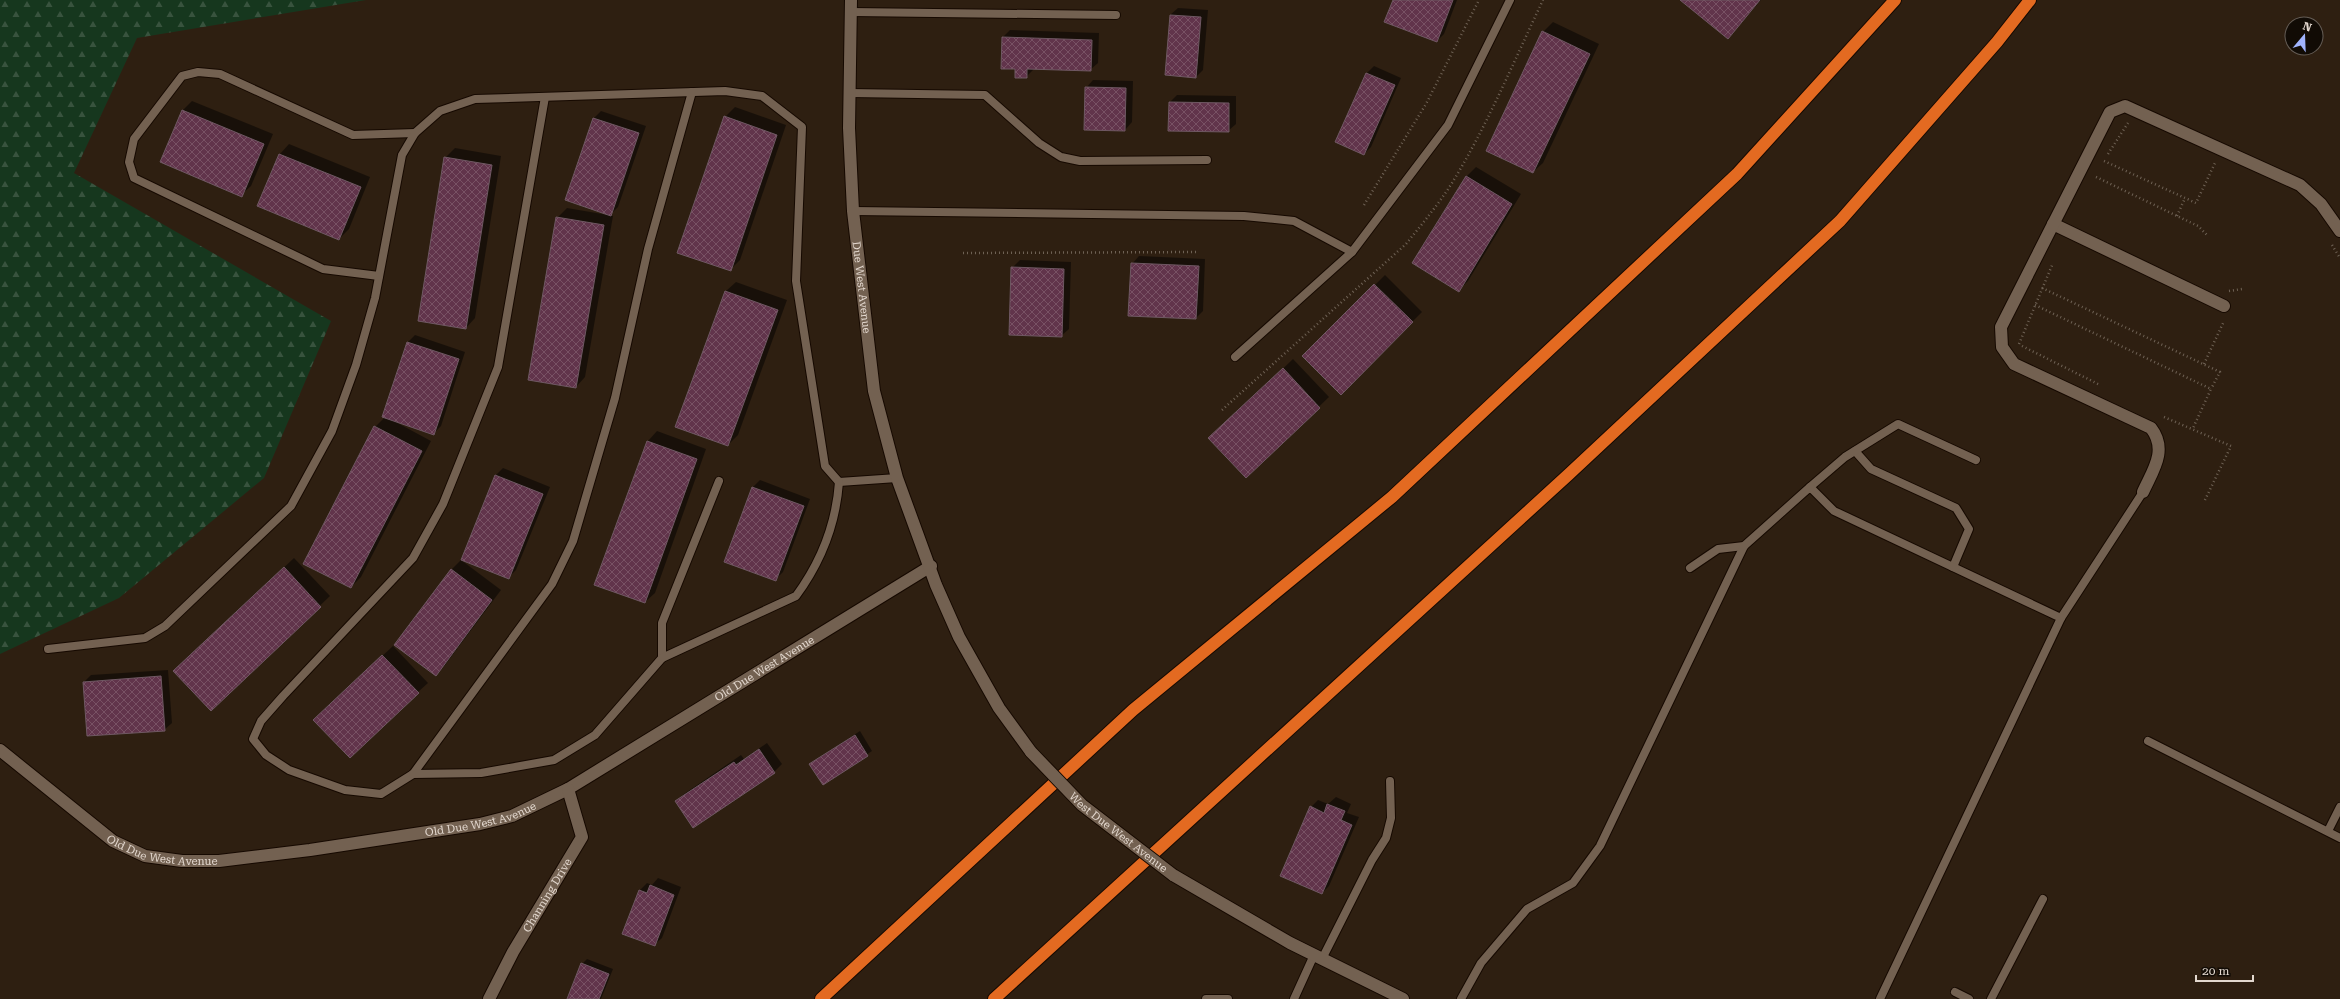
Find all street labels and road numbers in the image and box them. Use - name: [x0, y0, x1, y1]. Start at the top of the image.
- street label: Due West Avenue: [850, 241, 874, 334]
- street label: Old Due West Avenue: [712, 633, 817, 704]
- street label: West Due West Avenue: [1067, 789, 1170, 875]
- street label: Old Due West Avenue: [424, 799, 538, 839]
- street label: Old Due West Avenue: [104, 832, 218, 868]
- street label: Channing Drive: [520, 856, 574, 934]

